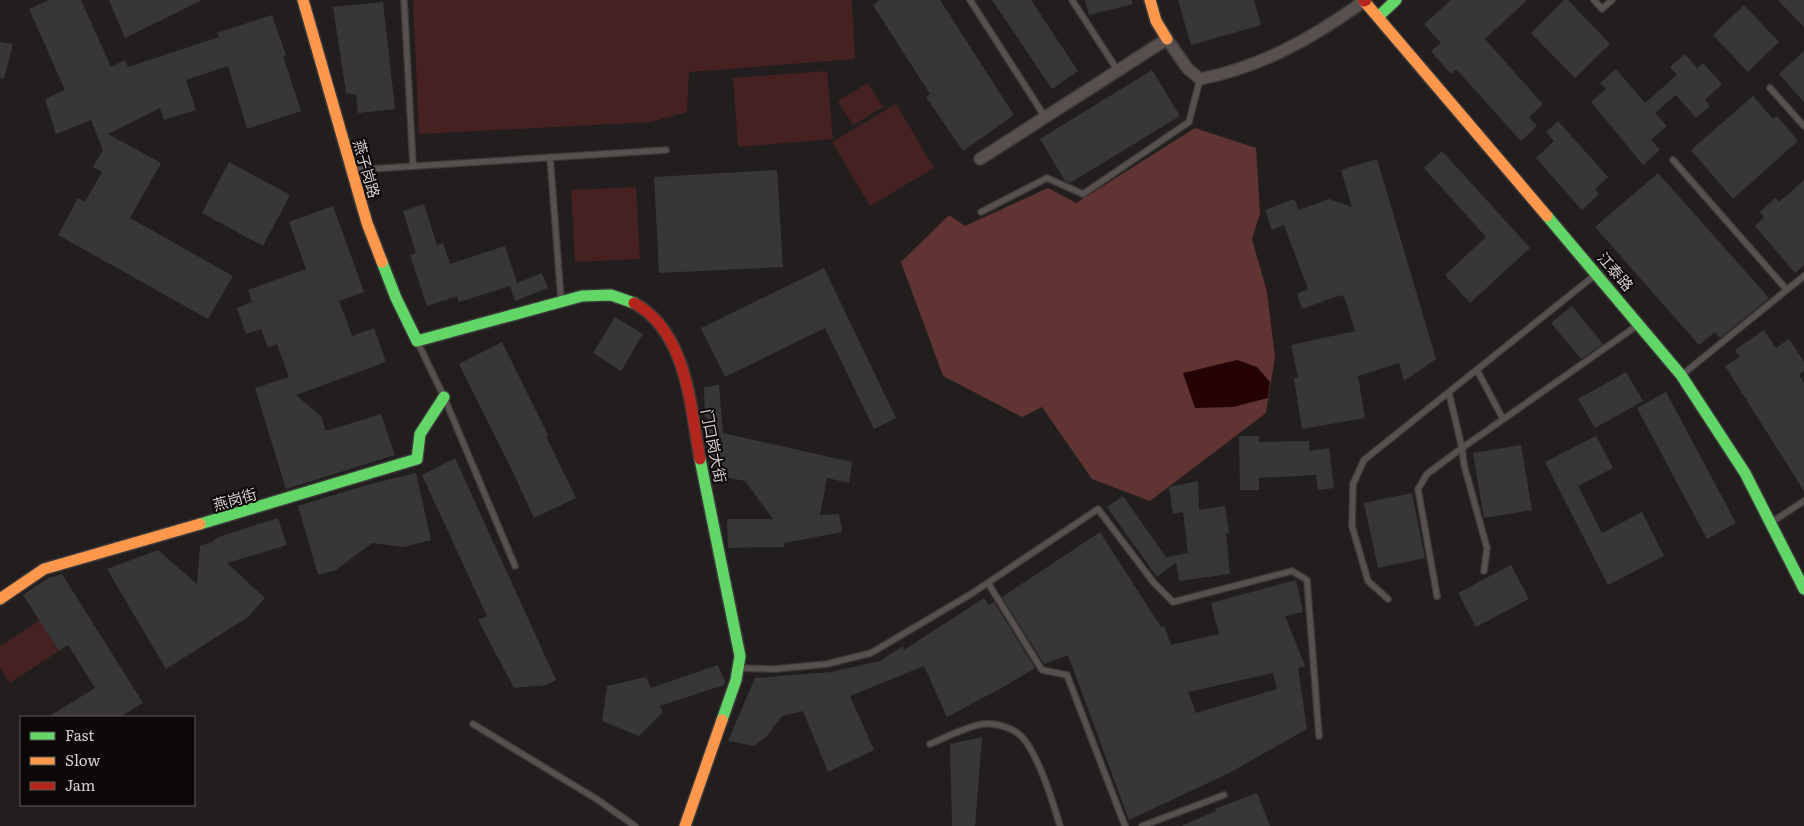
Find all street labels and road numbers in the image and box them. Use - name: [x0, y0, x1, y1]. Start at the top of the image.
- street label: 燕子岗路: [348, 137, 387, 201]
- street label: 江泰路: [1593, 246, 1640, 296]
- street label: 门口岗大街: [696, 407, 733, 485]
- street label: 燕岗街: [210, 481, 259, 516]

